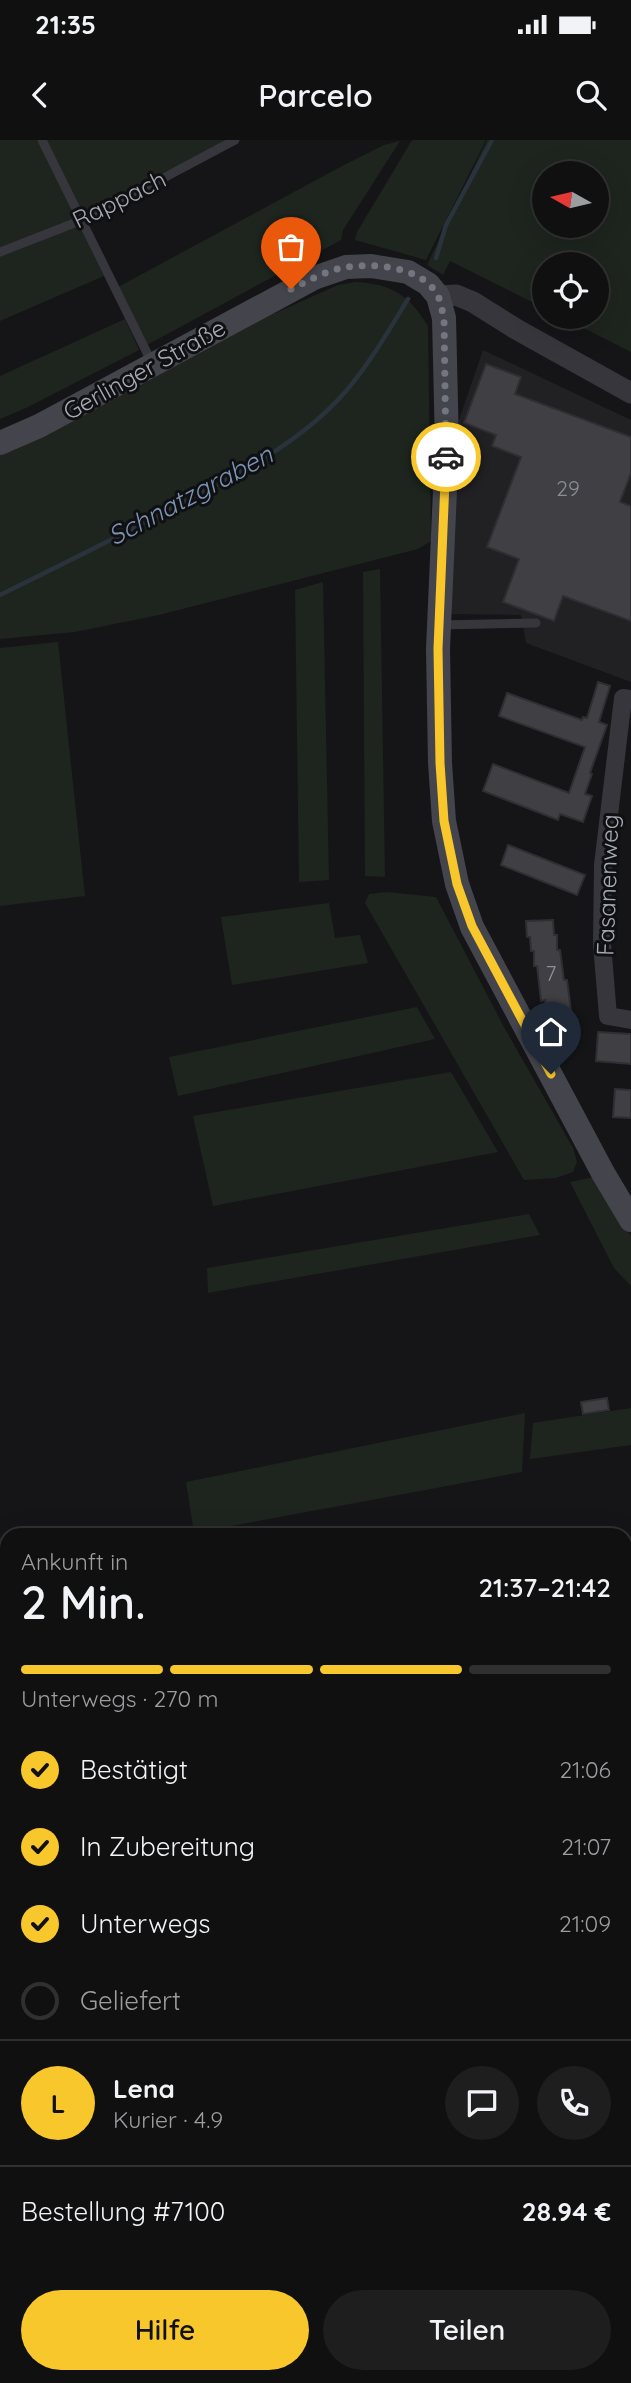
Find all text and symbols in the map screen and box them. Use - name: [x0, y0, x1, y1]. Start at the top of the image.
- text: 21:35: [35, 8, 96, 41]
- text: Parcelo: [258, 75, 373, 115]
- icon: back: [21, 76, 59, 114]
- icon: search: [572, 76, 610, 114]
- north arrow: [532, 161, 609, 238]
- map controls: [532, 161, 609, 329]
- street label: Rappach: [67, 164, 171, 234]
- pin: [261, 217, 321, 289]
- icon: bag: [272, 228, 310, 266]
- button: locate: [532, 252, 609, 329]
- street label: Gerlinger Straße: [58, 312, 230, 426]
- courier: [411, 422, 481, 492]
- water label: Schnatzgraben: [102, 437, 279, 552]
- icon: car: [427, 438, 465, 476]
- house number: 29: [556, 475, 580, 501]
- street label: Fasanenweg: [590, 814, 624, 956]
- house number: 7: [546, 960, 557, 986]
- pin: [521, 1002, 581, 1074]
- icon: home: [532, 1013, 570, 1051]
- text: Ankunft in: [21, 1547, 128, 1576]
- text: 21:37–21:42: [478, 1571, 611, 1604]
- text: 2 Min.: [21, 1573, 146, 1631]
- text: Unterwegs · 270 m: [21, 1684, 219, 1713]
- icon: check: [21, 1751, 59, 1789]
- text: Bestätigt: [80, 1753, 188, 1786]
- text: 21:06: [559, 1755, 611, 1784]
- icon: check: [21, 1828, 59, 1866]
- text: In Zubereitung: [80, 1830, 255, 1863]
- text: 21:07: [561, 1832, 611, 1861]
- icon: check: [21, 1905, 59, 1943]
- text: Unterwegs: [80, 1907, 211, 1940]
- text: 21:09: [559, 1909, 611, 1938]
- text: Geliefert: [80, 1984, 181, 2017]
- button: chat: [445, 2066, 519, 2140]
- button: phone: [537, 2066, 611, 2140]
- text: Lena: [113, 2072, 175, 2105]
- text: L: [51, 2087, 65, 2120]
- text: Kurier · 4.9: [113, 2105, 223, 2134]
- text: Bestellung #7100: [21, 2195, 225, 2228]
- text: 28.94 €: [522, 2195, 611, 2228]
- button: Hilfe: [21, 2290, 309, 2370]
- button: Teilen: [323, 2290, 611, 2370]

